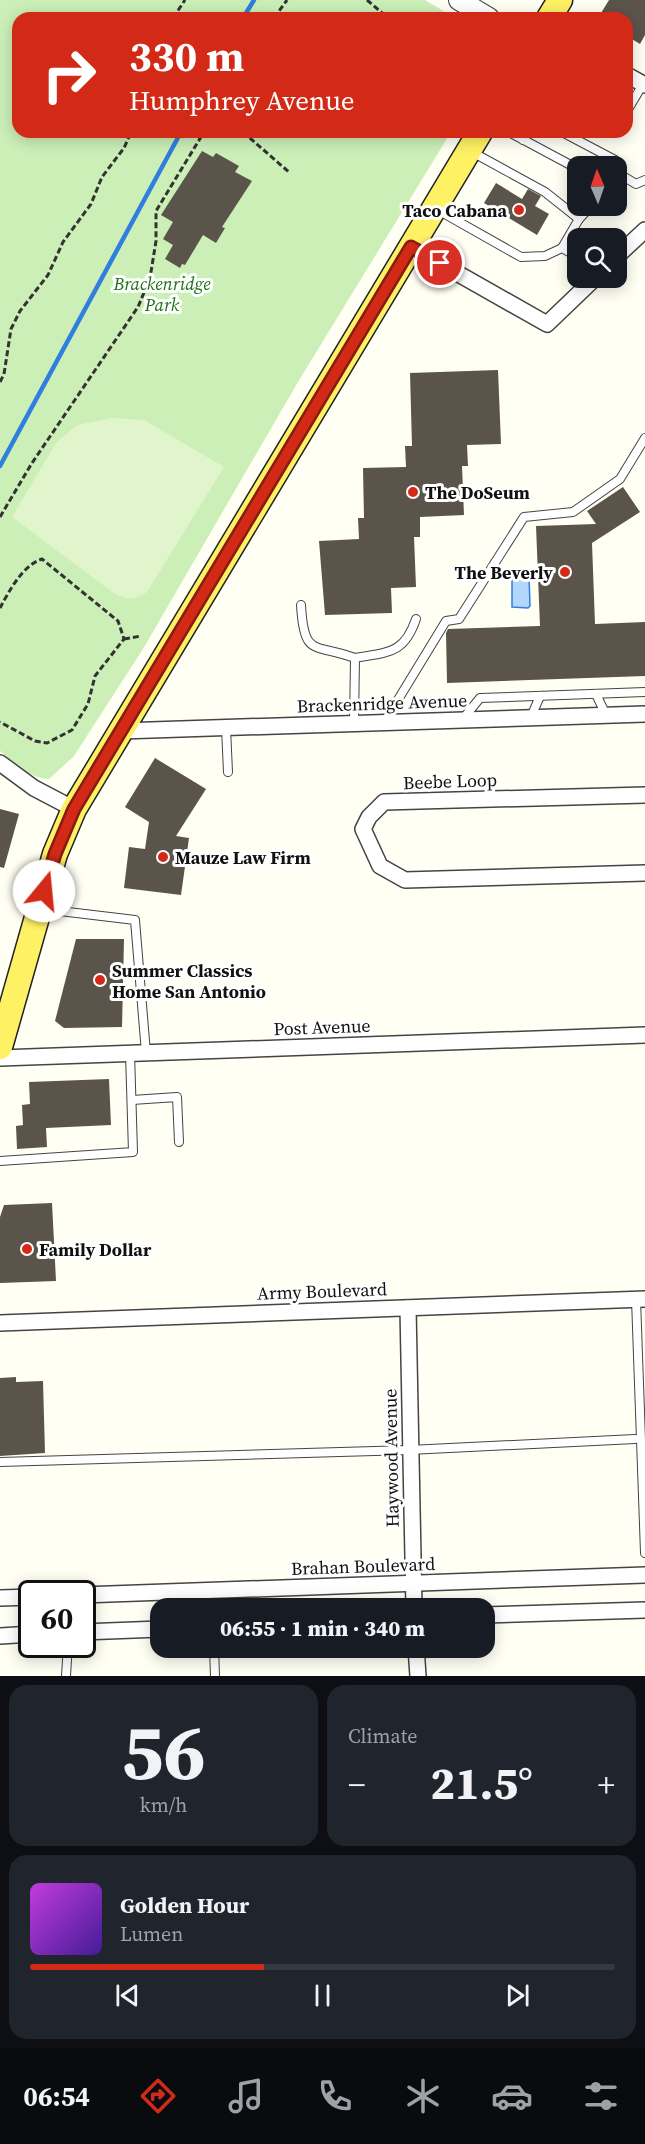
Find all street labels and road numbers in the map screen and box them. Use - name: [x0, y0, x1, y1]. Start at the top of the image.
- street label: Brackenridge Avenue: [296, 688, 468, 718]
- street label: Beebe Loop: [403, 767, 497, 795]
- street label: Post Avenue: [273, 1013, 371, 1041]
- street label: Army Boulevard: [257, 1276, 387, 1306]
- street label: Haywood Avenue: [377, 1388, 405, 1528]
- street label: Brahan Boulevard: [290, 1551, 436, 1581]

